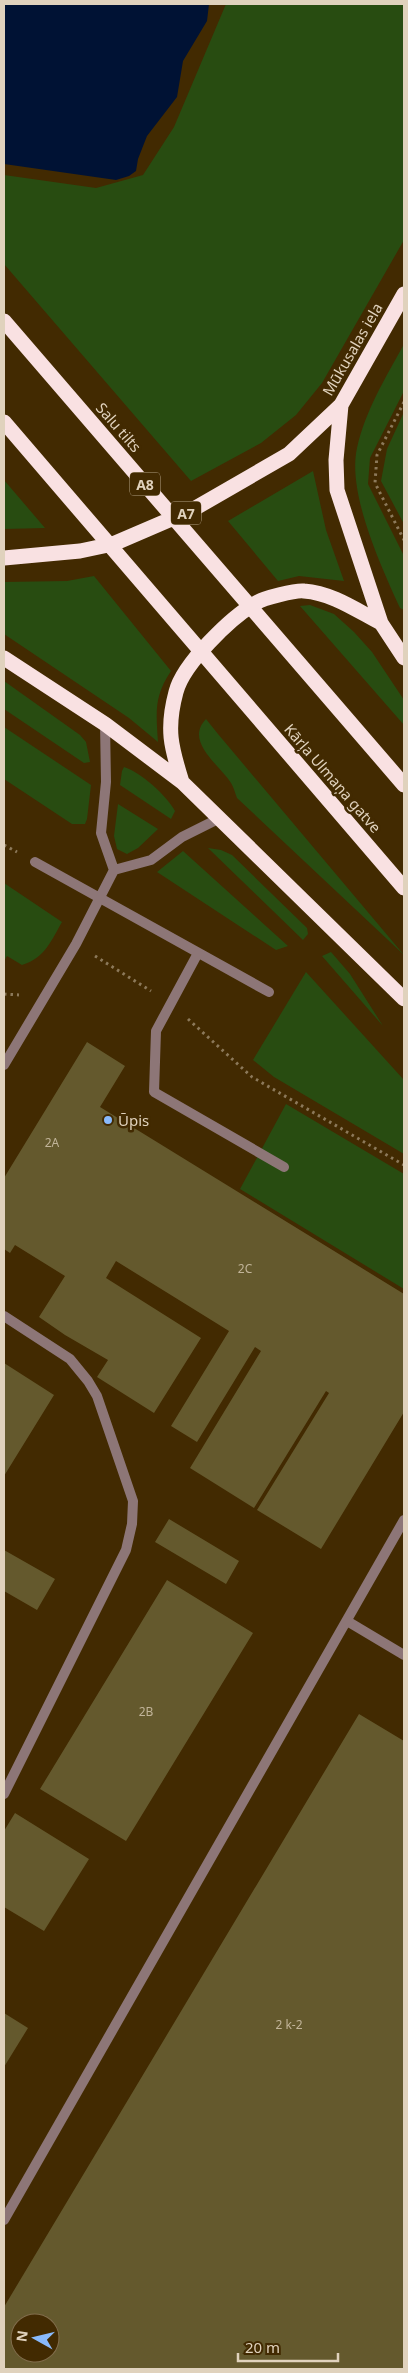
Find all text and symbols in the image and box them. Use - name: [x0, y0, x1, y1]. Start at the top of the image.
- street label: Mūkusalas iela: [317, 299, 387, 399]
- street label: Salu tilts: [92, 398, 146, 456]
- road number: A8: [130, 472, 160, 496]
- road number: A7: [171, 502, 201, 524]
- street label: Kārļa Ulmaņa gatve: [280, 719, 386, 837]
- place label: Ūpis: [118, 1110, 149, 1130]
- marker: Ūpis: [102, 1114, 114, 1126]
- house number: 2A: [45, 1134, 60, 1151]
- house number: 2C: [238, 1260, 253, 1277]
- house number: 2B: [139, 1703, 154, 1720]
- house number: 2 k-2: [275, 2016, 303, 2033]
- north arrow: [10, 2313, 60, 2363]
- text: N: [11, 2329, 32, 2343]
- scale bar: [238, 2330, 338, 2362]
- text: 20 m: [245, 2337, 280, 2357]

